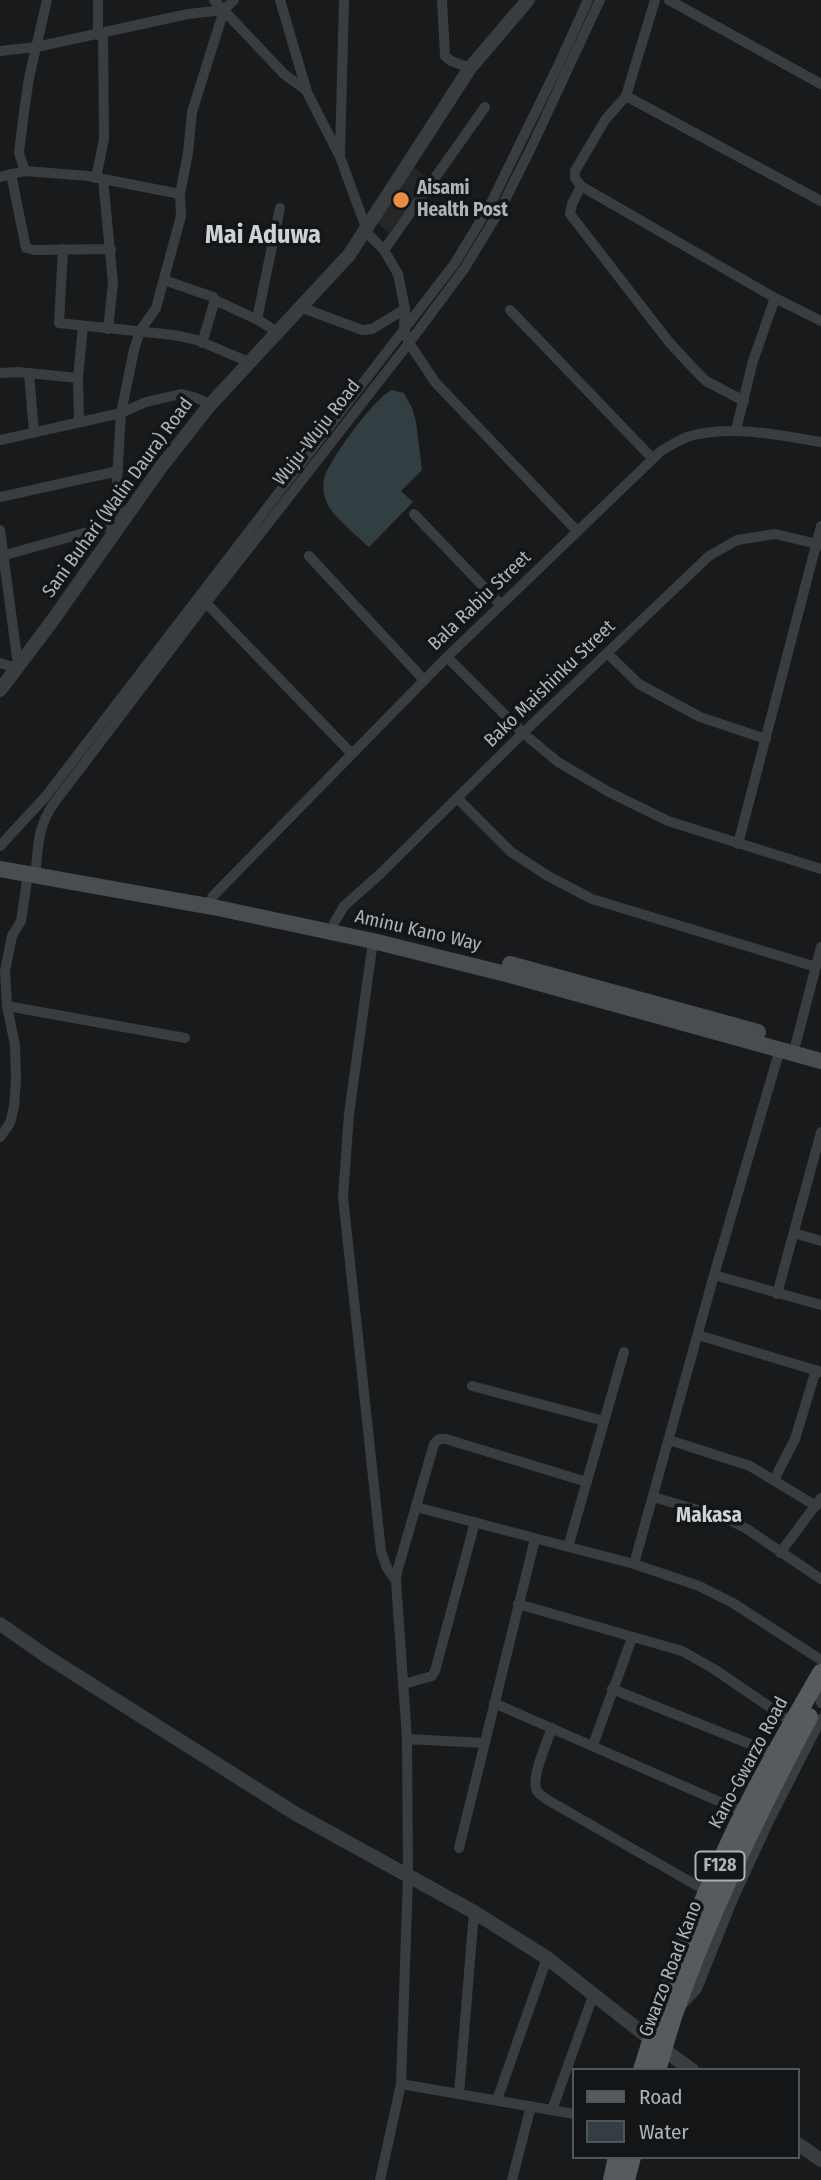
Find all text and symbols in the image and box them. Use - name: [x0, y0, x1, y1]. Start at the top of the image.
- place label: Aisami Health Post: [417, 178, 508, 222]
- marker: Aisami Health Post: [391, 190, 411, 210]
- district label: Mai Aduwa: [205, 220, 321, 252]
- street label: Wuju-Wuju Road: [269, 375, 365, 491]
- street label: Sani Buhari (Walin Daura) Road: [38, 394, 198, 602]
- street label: Bala Rabiu Street: [424, 546, 536, 656]
- street label: Bako Maishinku Street: [480, 616, 620, 752]
- street label: Aminu Kano Way: [353, 905, 483, 957]
- district label: Makasa: [676, 1503, 742, 1529]
- street label: Kano-Gwarzo Road: [705, 1693, 793, 1833]
- road number: F128: [696, 1852, 744, 1880]
- street label: Gwarzo Road Kano: [635, 1898, 707, 2040]
- legend: [572, 2068, 800, 2159]
- text: Road: [639, 2084, 683, 2110]
- text: Water: [639, 2119, 689, 2145]

